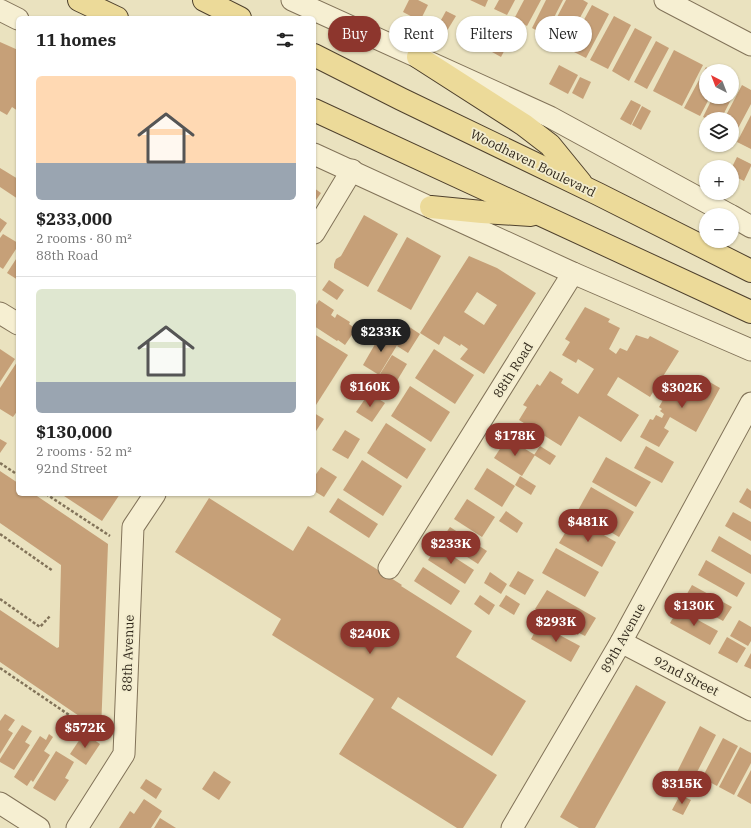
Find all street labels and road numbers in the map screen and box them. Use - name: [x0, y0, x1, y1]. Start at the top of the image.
- street label: Woodhaven Boulevard: [467, 125, 599, 201]
- street label: 88th Road: [489, 339, 537, 401]
- street label: 89th Avenue: [597, 600, 649, 676]
- street label: 88th Avenue: [118, 614, 138, 692]
- street label: 92nd Street: [650, 652, 722, 700]

